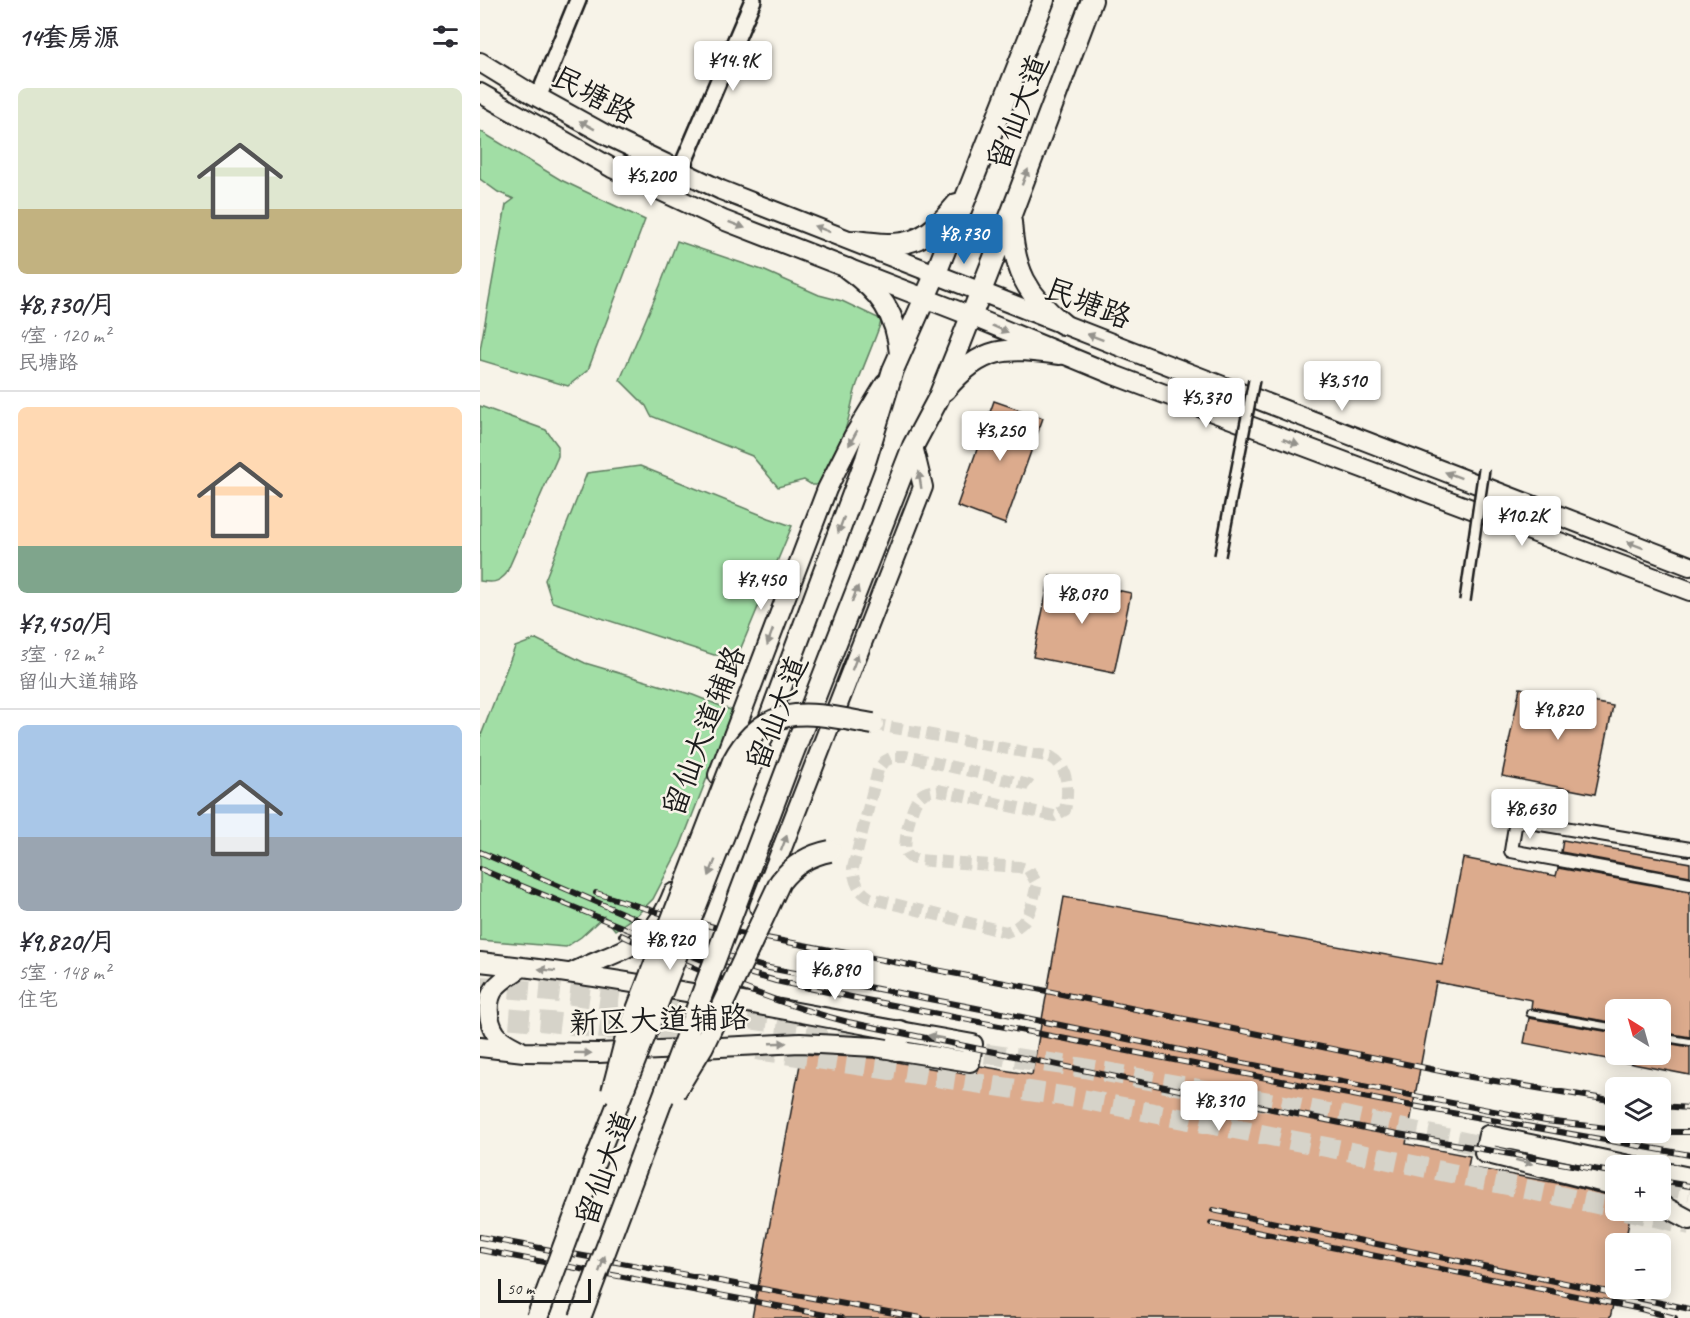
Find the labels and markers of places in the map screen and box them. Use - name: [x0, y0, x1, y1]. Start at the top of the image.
- pin: ¥14.9K: [684, 41, 782, 92]
- pin: ¥5,200: [602, 156, 700, 207]
- pin: ¥8,730: [915, 214, 1013, 265]
- pin: ¥3,510: [1293, 361, 1391, 412]
- pin: ¥5,370: [1157, 378, 1255, 429]
- pin: ¥3,250: [951, 411, 1049, 462]
- pin: ¥10.2K: [1473, 496, 1571, 547]
- pin: ¥7,450: [712, 560, 810, 611]
- pin: ¥8,070: [1033, 574, 1131, 625]
- pin: ¥9,820: [1509, 690, 1607, 741]
- pin: ¥8,630: [1481, 789, 1579, 840]
- pin: ¥8,920: [621, 920, 719, 971]
- pin: ¥6,890: [786, 950, 884, 1001]
- pin: ¥8,310: [1170, 1081, 1268, 1132]

